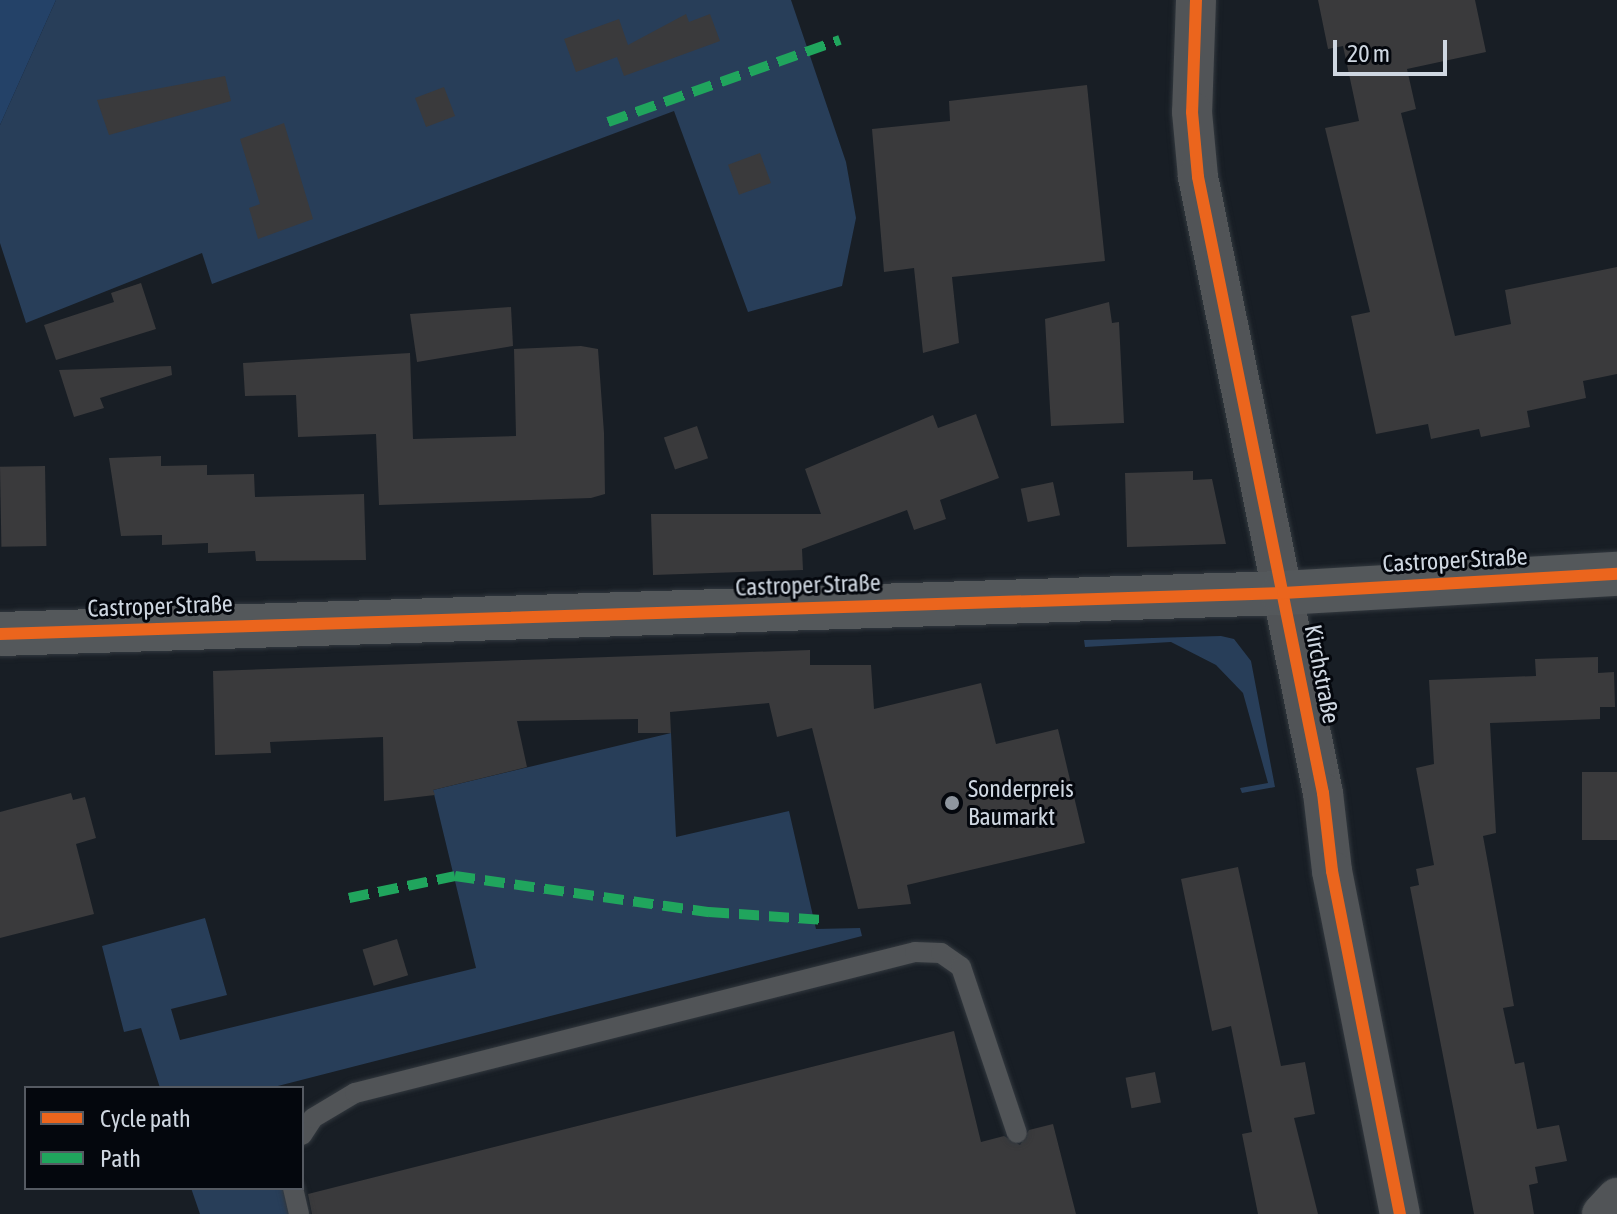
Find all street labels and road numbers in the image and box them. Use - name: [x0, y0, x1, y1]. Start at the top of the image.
- street label: Castroper Straße: [1382, 542, 1528, 578]
- street label: Castroper Straße: [735, 568, 881, 602]
- street label: Castroper Straße: [87, 589, 233, 623]
- street label: Kirchstraße: [1298, 622, 1346, 726]

